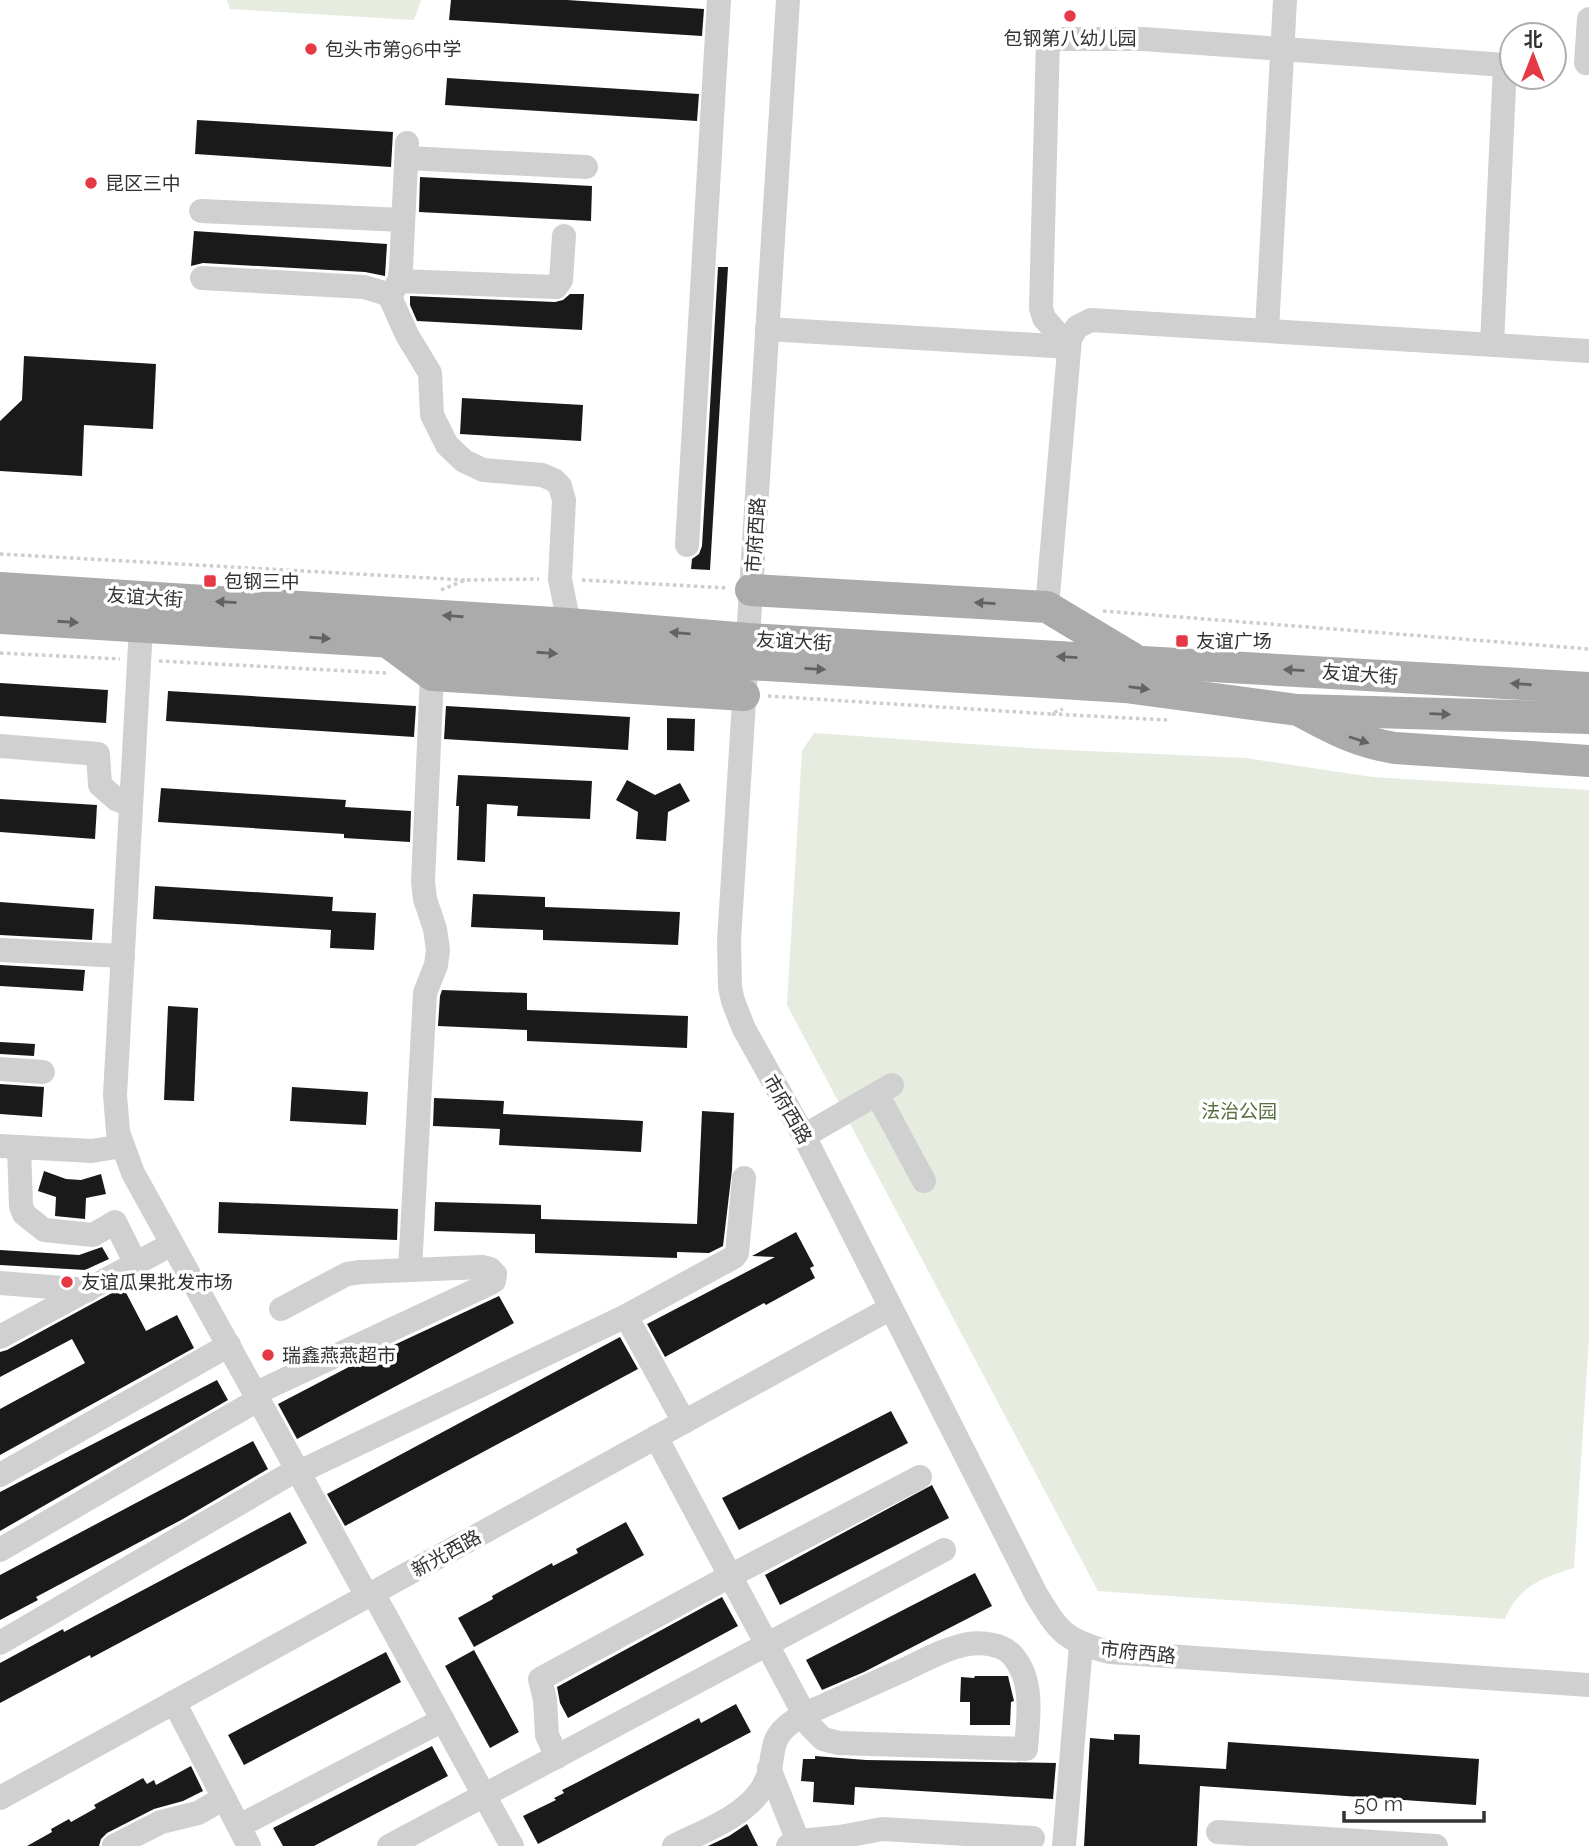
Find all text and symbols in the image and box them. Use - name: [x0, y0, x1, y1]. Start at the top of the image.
- marker: 包钢第八幼儿园: [1062, 8, 1078, 24]
- north arrow: [1498, 21, 1568, 91]
- place label: 包钢第八幼儿园: [1003, 27, 1137, 49]
- text: 北: [1523, 28, 1543, 50]
- place label: 包头市第96中学: [325, 38, 462, 60]
- marker: 包头市第96中学: [303, 41, 319, 57]
- place label: 昆区三中: [105, 172, 181, 194]
- marker: 昆区三中: [83, 175, 99, 191]
- street label: 市府西路: [741, 496, 769, 574]
- place label: 包钢三中: [224, 570, 300, 592]
- marker: 包钢三中: [202, 573, 218, 589]
- street label: 友谊大街: [106, 583, 184, 611]
- one-way arrow: [215, 597, 237, 608]
- one-way arrow: [974, 598, 996, 609]
- one-way arrow: [442, 610, 464, 621]
- one-way arrow: [57, 617, 79, 628]
- one-way arrow: [669, 627, 691, 638]
- street label: 友谊大街: [755, 628, 833, 654]
- place label: 友谊广场: [1196, 630, 1272, 652]
- one-way arrow: [309, 633, 331, 644]
- marker: 友谊广场: [1174, 633, 1190, 649]
- one-way arrow: [536, 647, 558, 658]
- one-way arrow: [1055, 651, 1077, 662]
- street label: 友谊大街: [1321, 660, 1399, 688]
- one-way arrow: [804, 664, 826, 675]
- one-way arrow: [1283, 664, 1305, 675]
- one-way arrow: [1510, 678, 1532, 689]
- one-way arrow: [1129, 683, 1151, 694]
- one-way arrow: [1429, 708, 1451, 719]
- one-way arrow: [1349, 736, 1370, 746]
- street label: 市府西路: [759, 1071, 817, 1147]
- park label: 法治公园: [1201, 1100, 1277, 1122]
- place label: 友谊瓜果批发市场: [81, 1271, 233, 1293]
- marker: 友谊瓜果批发市场: [59, 1274, 75, 1290]
- place label: 瑞鑫燕燕超市: [282, 1344, 396, 1366]
- marker: 瑞鑫燕燕超市: [260, 1347, 276, 1363]
- street label: 新光西路: [407, 1525, 485, 1581]
- street label: 市府西路: [1099, 1637, 1177, 1667]
- scale bar: [1344, 1780, 1484, 1824]
- text: 50 m: [1354, 1791, 1403, 1816]

